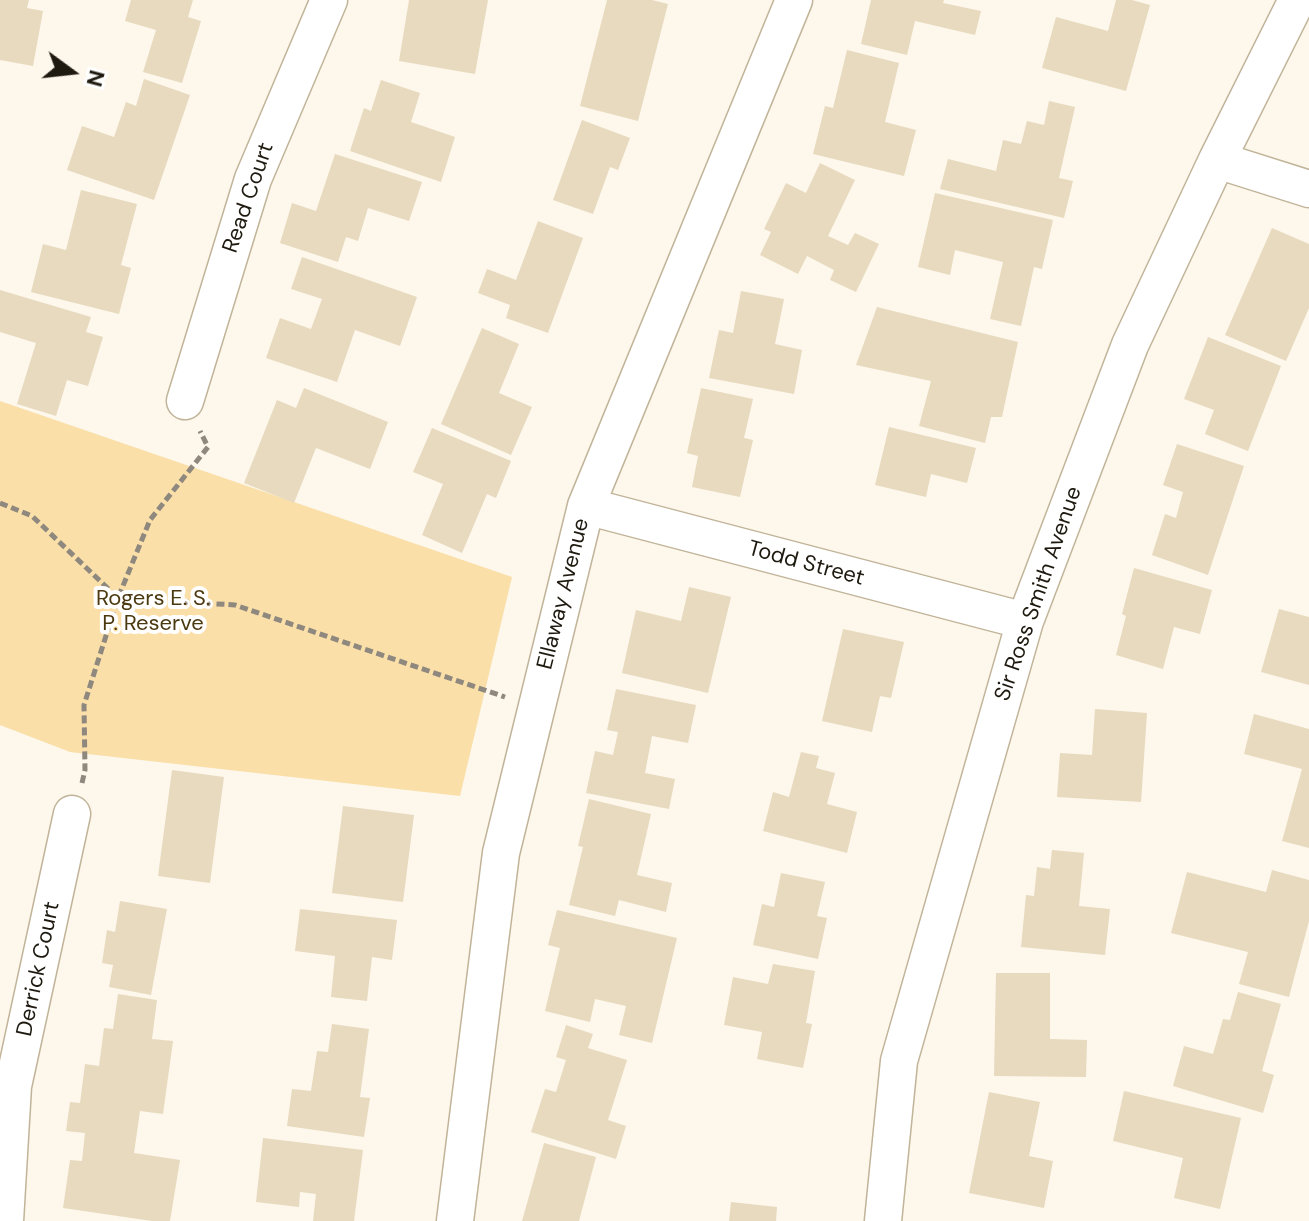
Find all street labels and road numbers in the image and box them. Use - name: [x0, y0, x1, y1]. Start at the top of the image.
- street label: Read Court: [218, 139, 280, 257]
- street label: Sir Ross Smith Avenue: [990, 483, 1088, 705]
- street label: Ellaway Avenue: [532, 516, 596, 672]
- street label: Todd Street: [745, 536, 867, 592]
- street label: Derrick Court: [12, 899, 66, 1039]

